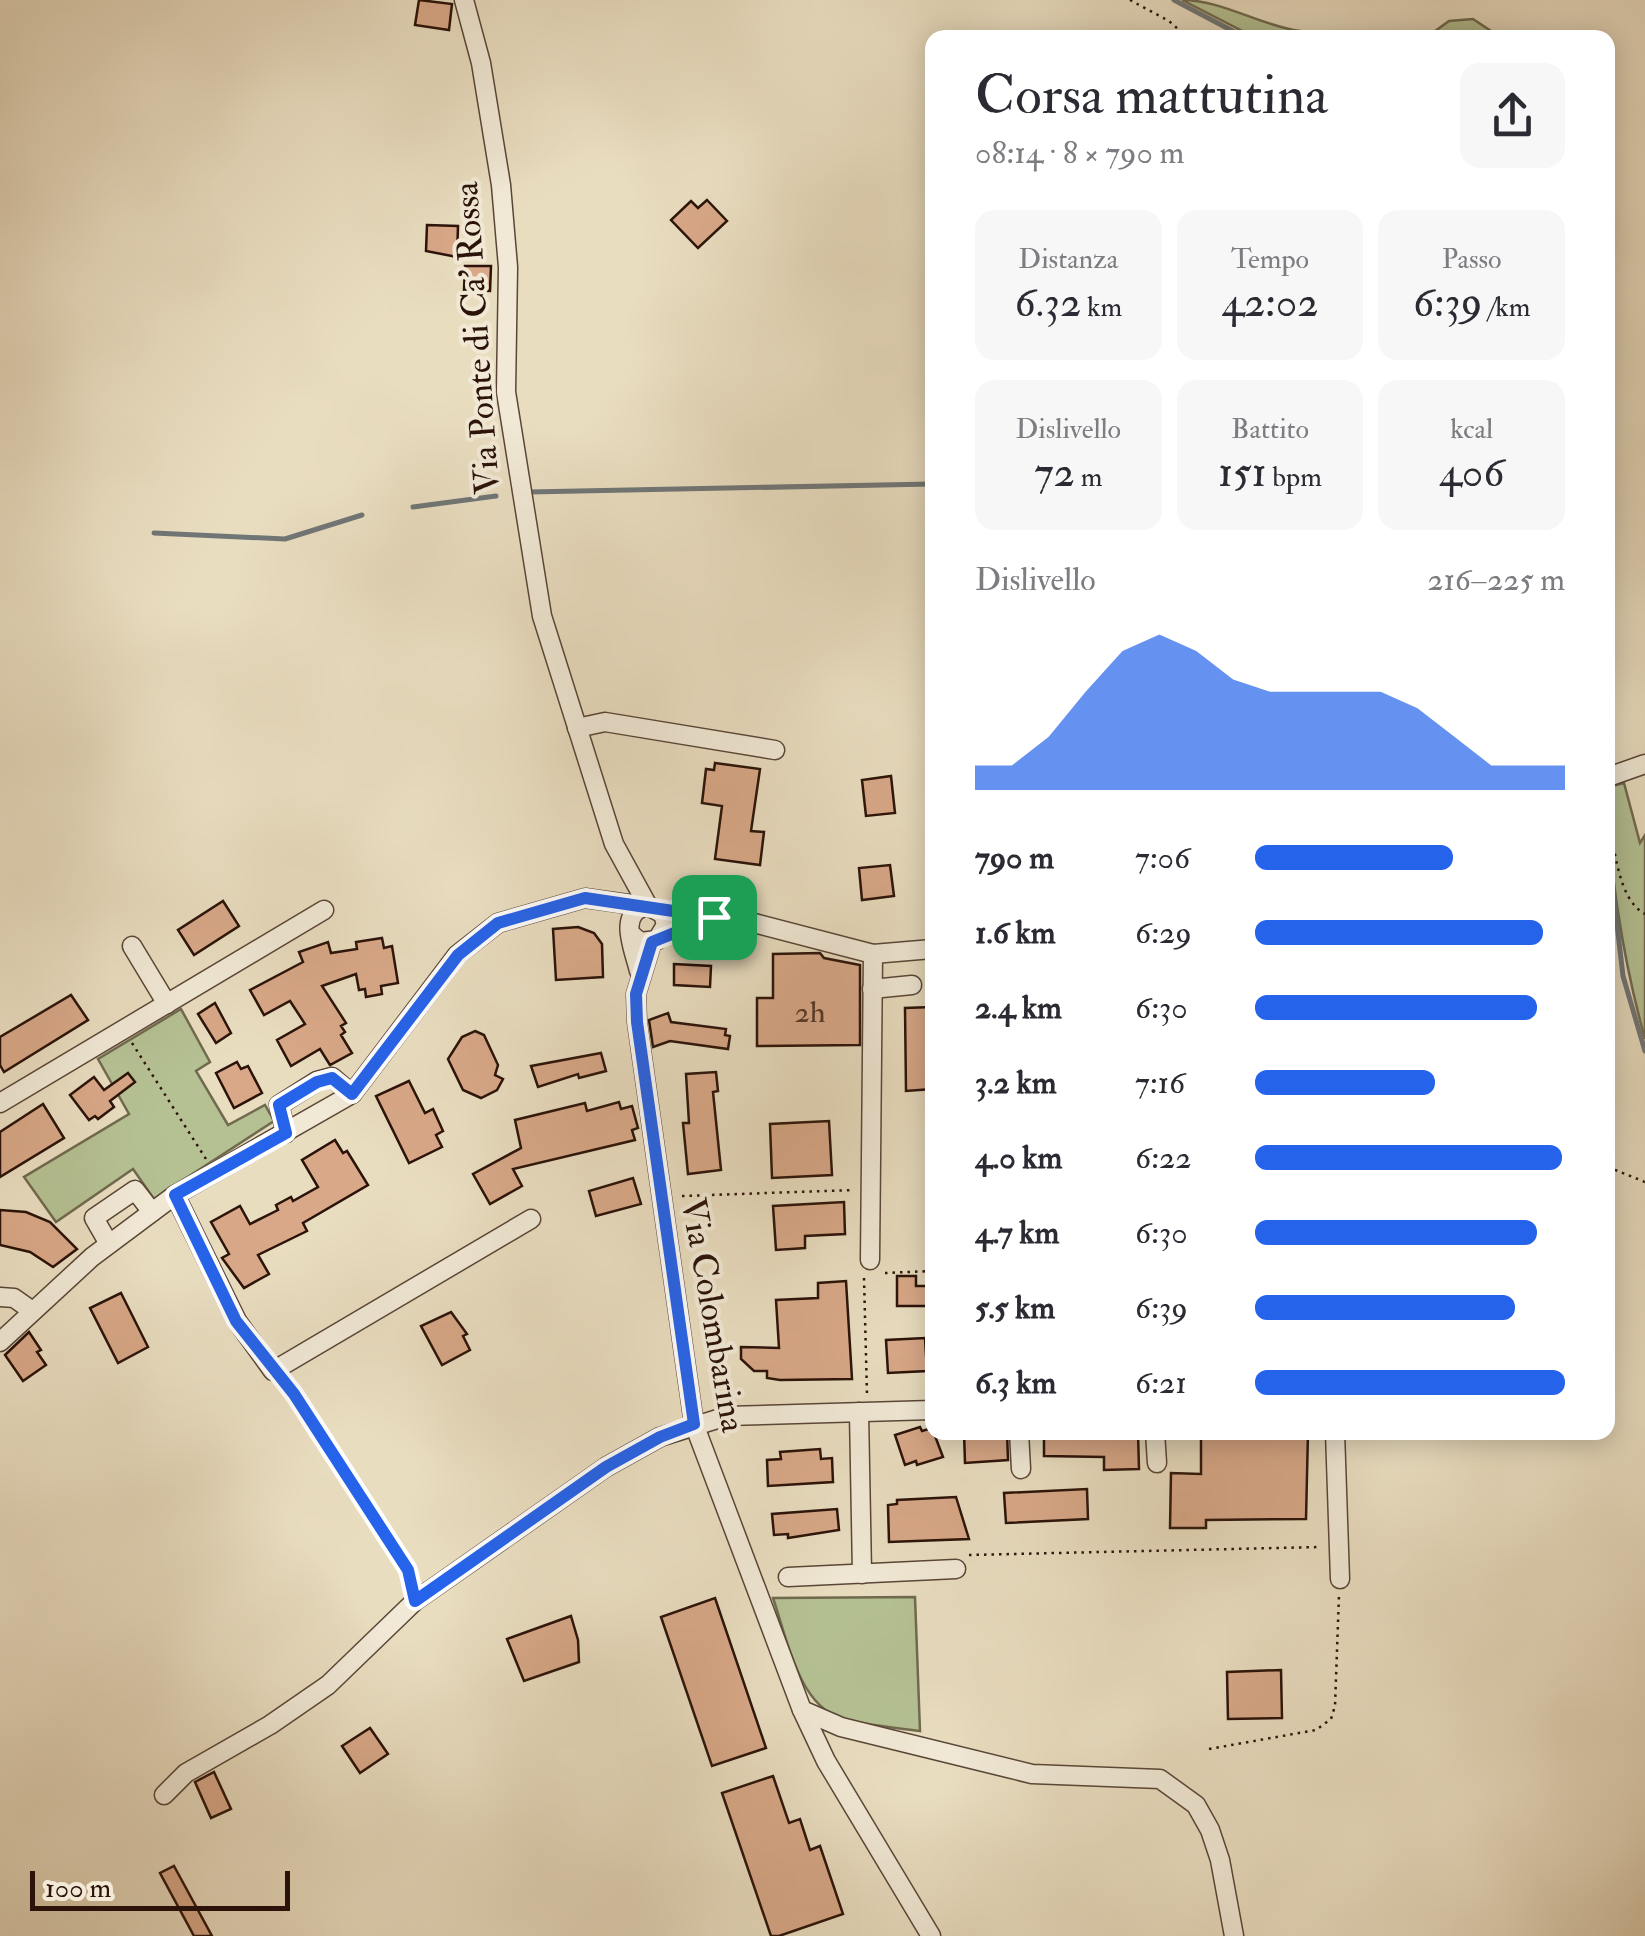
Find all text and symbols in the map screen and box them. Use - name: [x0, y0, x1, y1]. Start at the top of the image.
- text: Corsa mattutina: [975, 61, 1328, 130]
- button: share: [1460, 63, 1565, 168]
- text: 08:14 · 8 × 790 m: [975, 133, 1184, 173]
- street label: Via Ponte di Ca' Rossa: [444, 180, 510, 496]
- text: Distanza: [1018, 242, 1118, 277]
- text: Tempo: [1231, 242, 1309, 277]
- text: Passo: [1442, 242, 1502, 277]
- text: 6.32: [1014, 277, 1081, 329]
- text: 42:02: [1221, 277, 1319, 329]
- text: 6:39: [1413, 277, 1482, 329]
- text: km: [1081, 290, 1122, 325]
- text: /km: [1482, 290, 1530, 325]
- text: Dislivello: [1016, 412, 1121, 447]
- text: Battito: [1231, 412, 1309, 447]
- text: kcal: [1450, 412, 1493, 447]
- text: 72: [1034, 447, 1075, 499]
- text: 151: [1218, 447, 1266, 499]
- text: 406: [1439, 447, 1504, 499]
- text: m: [1075, 460, 1102, 495]
- text: bpm: [1266, 460, 1322, 495]
- text: Dislivello: [975, 560, 1096, 600]
- text: 216–225 m: [1427, 560, 1565, 600]
- text: 790 m: [975, 838, 1054, 878]
- text: 7:06: [1135, 838, 1190, 878]
- pin: [672, 875, 757, 960]
- icon: arrive: [687, 890, 742, 945]
- text: 1.6 km: [975, 913, 1056, 953]
- text: 6:29: [1135, 913, 1192, 953]
- text: 2.4 km: [975, 988, 1062, 1028]
- text: 6:30: [1135, 988, 1188, 1028]
- house number: 2h: [795, 994, 826, 1031]
- text: 3.2 km: [975, 1063, 1057, 1103]
- text: 7:16: [1135, 1063, 1185, 1103]
- text: 4.0 km: [975, 1138, 1062, 1178]
- text: 6:22: [1135, 1138, 1191, 1178]
- street label: Via Colombarina: [671, 1194, 755, 1436]
- text: 4.7 km: [975, 1213, 1059, 1253]
- text: 6:30: [1135, 1213, 1188, 1253]
- text: 5.5 km: [975, 1288, 1055, 1328]
- text: 6:39: [1135, 1288, 1188, 1328]
- text: 6.3 km: [975, 1363, 1056, 1403]
- text: 6:21: [1135, 1363, 1187, 1403]
- scale bar: [30, 1866, 290, 1910]
- text: 100 m: [45, 1871, 111, 1906]

